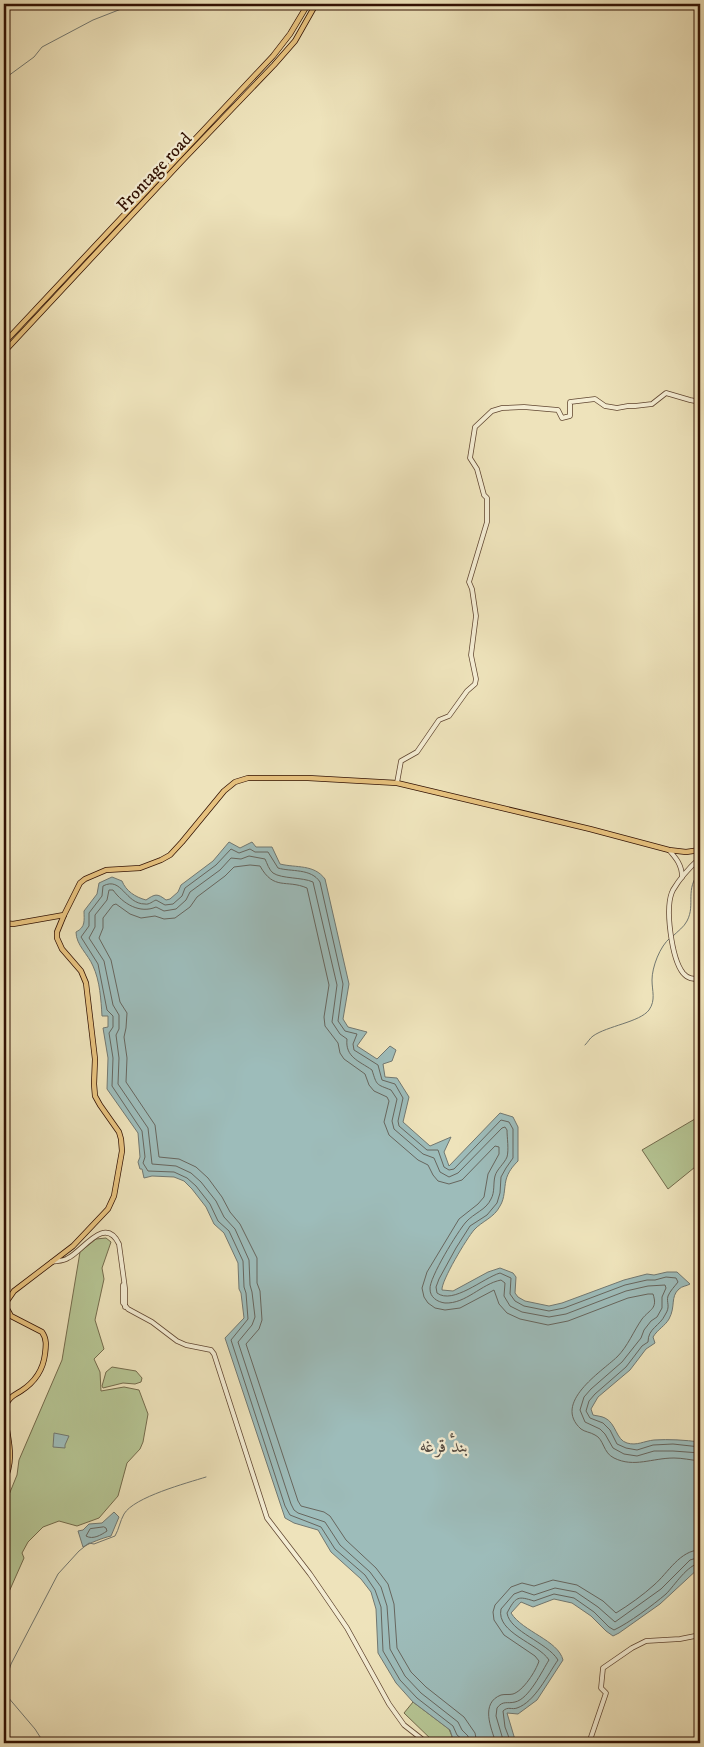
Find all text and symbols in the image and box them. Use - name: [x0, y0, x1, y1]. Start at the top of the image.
- street label: Frontage road: [112, 128, 197, 217]
- water label: بندٔ قرغه: [420, 1433, 468, 1458]

